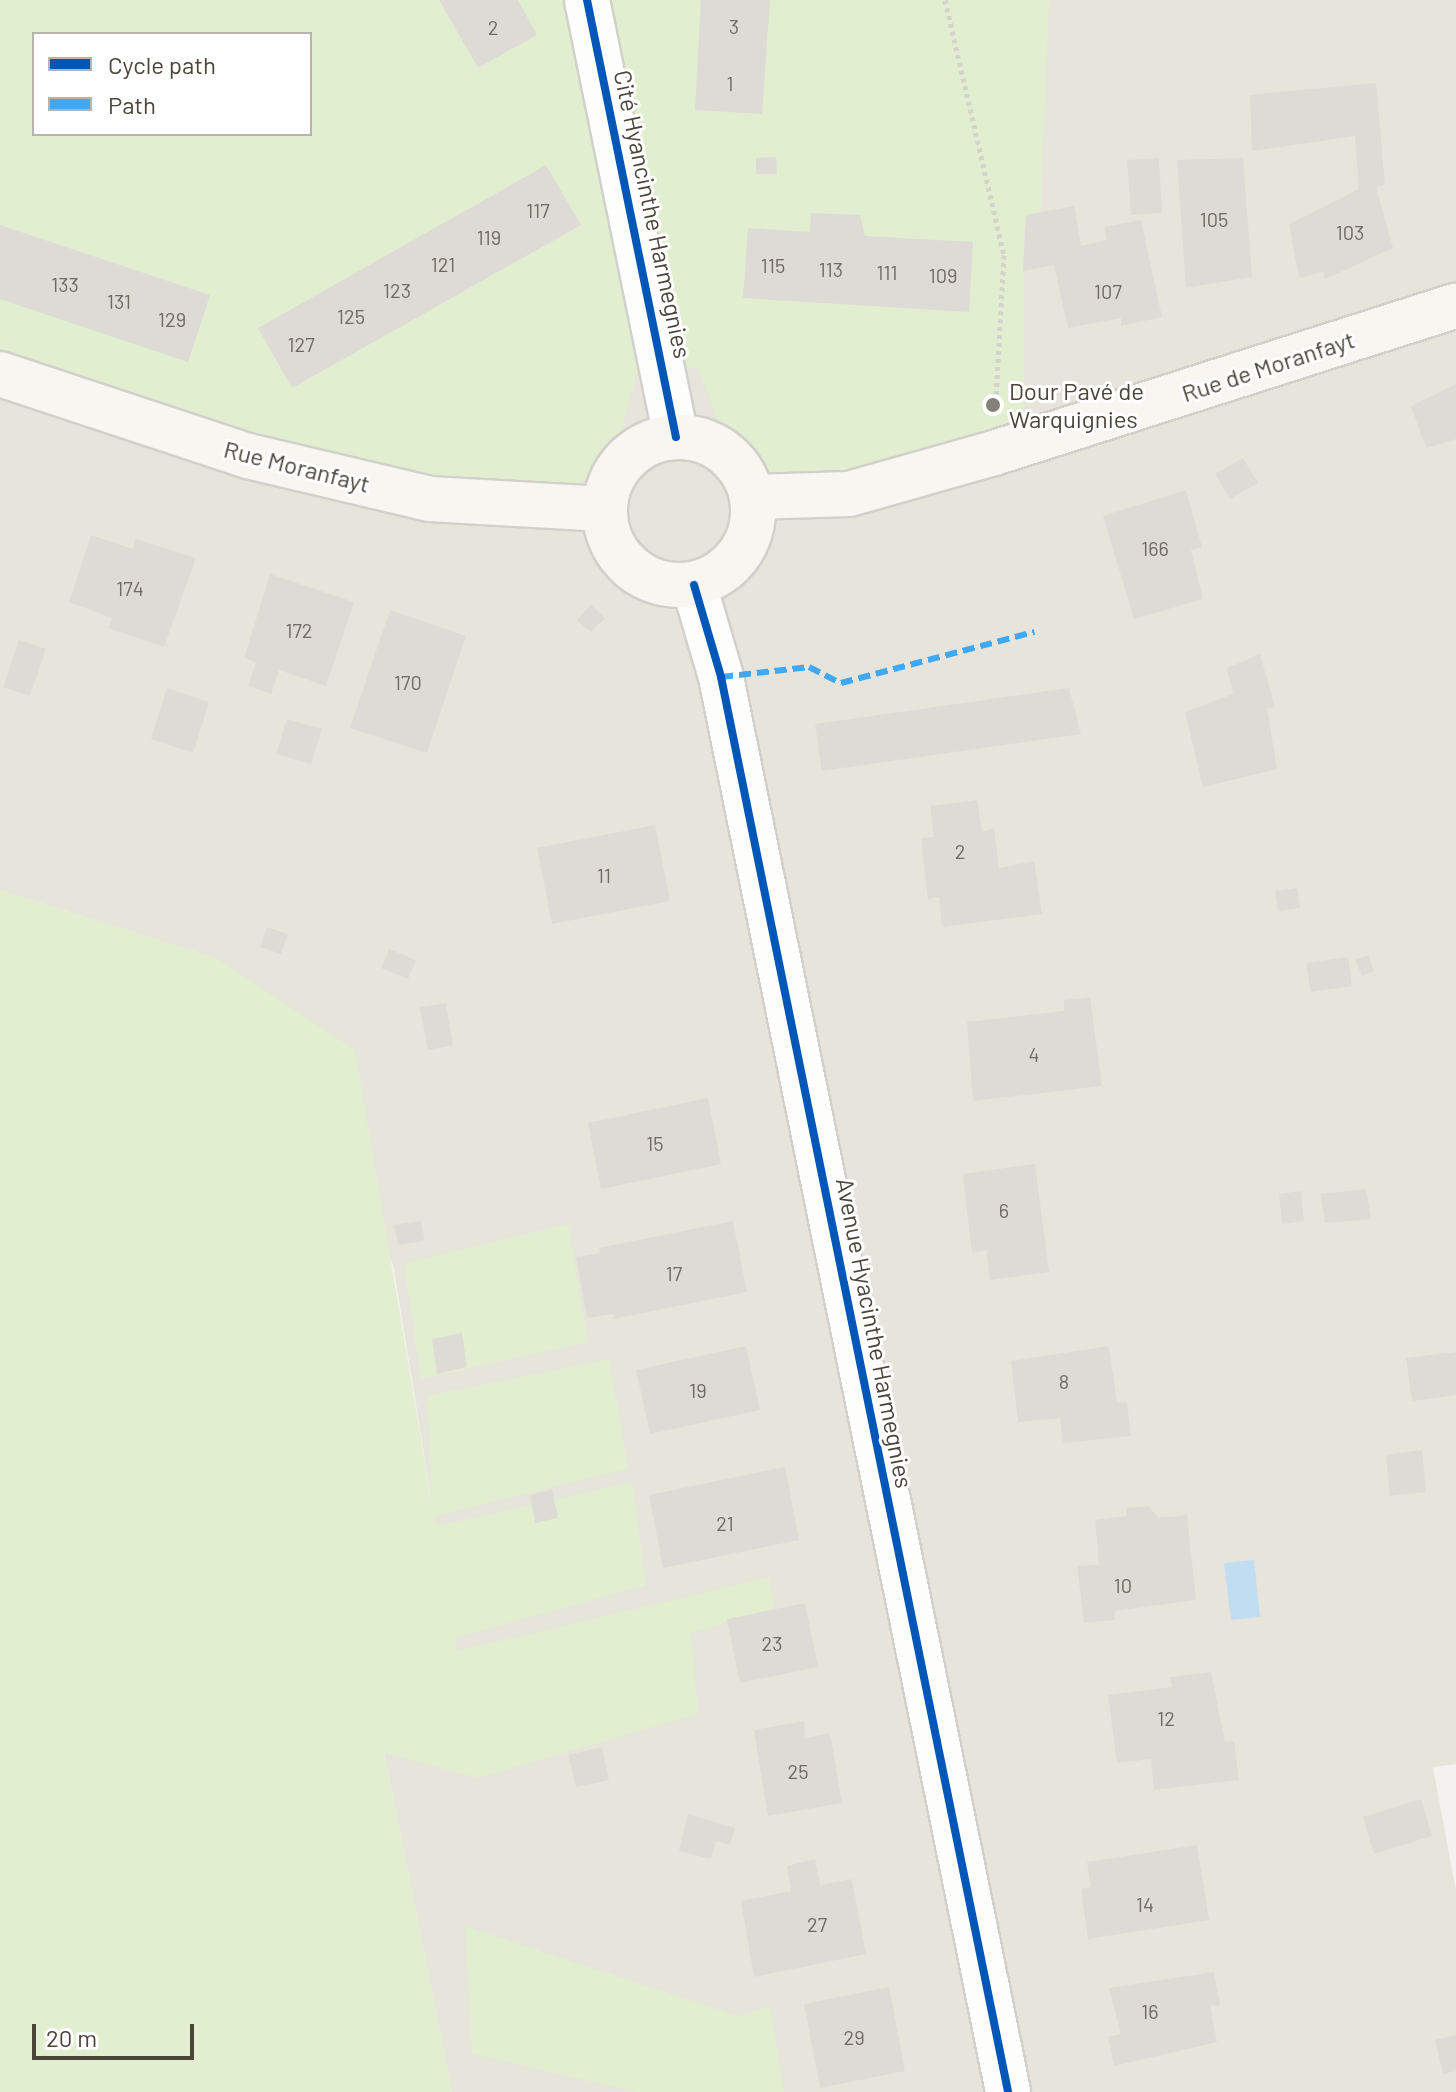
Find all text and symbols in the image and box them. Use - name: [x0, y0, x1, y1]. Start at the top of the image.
- house number: 3: [729, 14, 739, 38]
- house number: 2: [488, 15, 498, 39]
- legend: [32, 32, 312, 136]
- text: Cycle path: [108, 50, 216, 79]
- street label: Cité Hyancinthe Harmegnies: [608, 67, 698, 361]
- house number: 1: [727, 71, 733, 95]
- text: Path: [108, 90, 156, 119]
- house number: 117: [526, 198, 550, 222]
- house number: 105: [1200, 207, 1228, 231]
- house number: 103: [1336, 220, 1364, 244]
- house number: 119: [477, 225, 501, 249]
- house number: 121: [431, 252, 455, 276]
- house number: 115: [761, 253, 785, 277]
- house number: 113: [819, 257, 843, 281]
- house number: 111: [876, 260, 898, 284]
- house number: 109: [929, 263, 957, 287]
- house number: 133: [51, 272, 79, 296]
- house number: 123: [383, 278, 411, 302]
- house number: 107: [1094, 279, 1122, 303]
- house number: 131: [107, 289, 131, 313]
- house number: 125: [337, 304, 365, 328]
- house number: 129: [158, 307, 186, 331]
- street label: Rue de Moranfayt: [1178, 324, 1358, 408]
- house number: 127: [287, 332, 315, 356]
- place label: Dour Pavé de Warquignies: [1009, 377, 1144, 433]
- marker: Dour Pavé de Warquignies: [984, 396, 1002, 414]
- street label: Rue Moranfayt: [221, 434, 373, 498]
- house number: 166: [1141, 536, 1169, 560]
- house number: 174: [116, 576, 144, 600]
- house number: 172: [285, 618, 313, 642]
- house number: 170: [394, 670, 422, 694]
- house number: 2: [955, 839, 965, 863]
- house number: 11: [597, 863, 611, 887]
- house number: 4: [1028, 1042, 1040, 1066]
- house number: 15: [646, 1131, 664, 1155]
- street label: Avenue Hyacinthe Harmegnies: [831, 1175, 919, 1491]
- house number: 6: [999, 1198, 1009, 1222]
- house number: 17: [666, 1261, 682, 1285]
- house number: 8: [1059, 1369, 1069, 1393]
- house number: 19: [689, 1378, 707, 1402]
- house number: 21: [716, 1511, 734, 1535]
- house number: 10: [1114, 1573, 1132, 1597]
- house number: 23: [762, 1631, 782, 1655]
- house number: 12: [1157, 1706, 1175, 1730]
- house number: 25: [788, 1759, 808, 1783]
- house number: 14: [1136, 1892, 1154, 1916]
- house number: 27: [807, 1912, 827, 1936]
- house number: 16: [1141, 1999, 1159, 2023]
- scale bar: [36, 2008, 198, 2058]
- text: 20 m: [46, 2023, 97, 2052]
- house number: 29: [843, 2025, 865, 2049]

